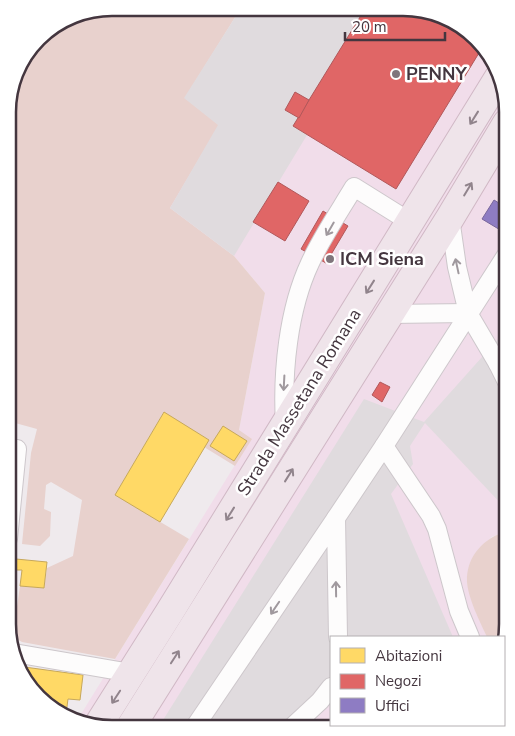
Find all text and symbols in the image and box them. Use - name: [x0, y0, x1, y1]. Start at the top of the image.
- scale bar: [345, 10, 445, 42]
- text: 20 m: [352, 17, 387, 37]
- place label: PENNY: [406, 62, 467, 86]
- marker: PENNY: [390, 68, 402, 80]
- one-way arrow: [468, 111, 478, 125]
- one-way arrow: [463, 182, 473, 196]
- one-way arrow: [324, 222, 334, 236]
- place label: ICM Siena: [340, 247, 424, 271]
- marker: ICM Siena: [324, 253, 336, 265]
- one-way arrow: [452, 259, 461, 275]
- one-way arrow: [365, 279, 375, 293]
- street label: Strada Massetana Romana: [231, 304, 367, 500]
- one-way arrow: [280, 375, 289, 391]
- one-way arrow: [284, 468, 294, 482]
- one-way arrow: [225, 507, 235, 521]
- one-way arrow: [331, 581, 341, 597]
- one-way arrow: [270, 601, 280, 615]
- legend: [330, 636, 505, 726]
- text: Abitazioni: [375, 646, 442, 666]
- one-way arrow: [170, 651, 180, 665]
- text: Negozi: [375, 671, 422, 691]
- one-way arrow: [111, 689, 121, 703]
- text: Uffici: [375, 696, 409, 716]

